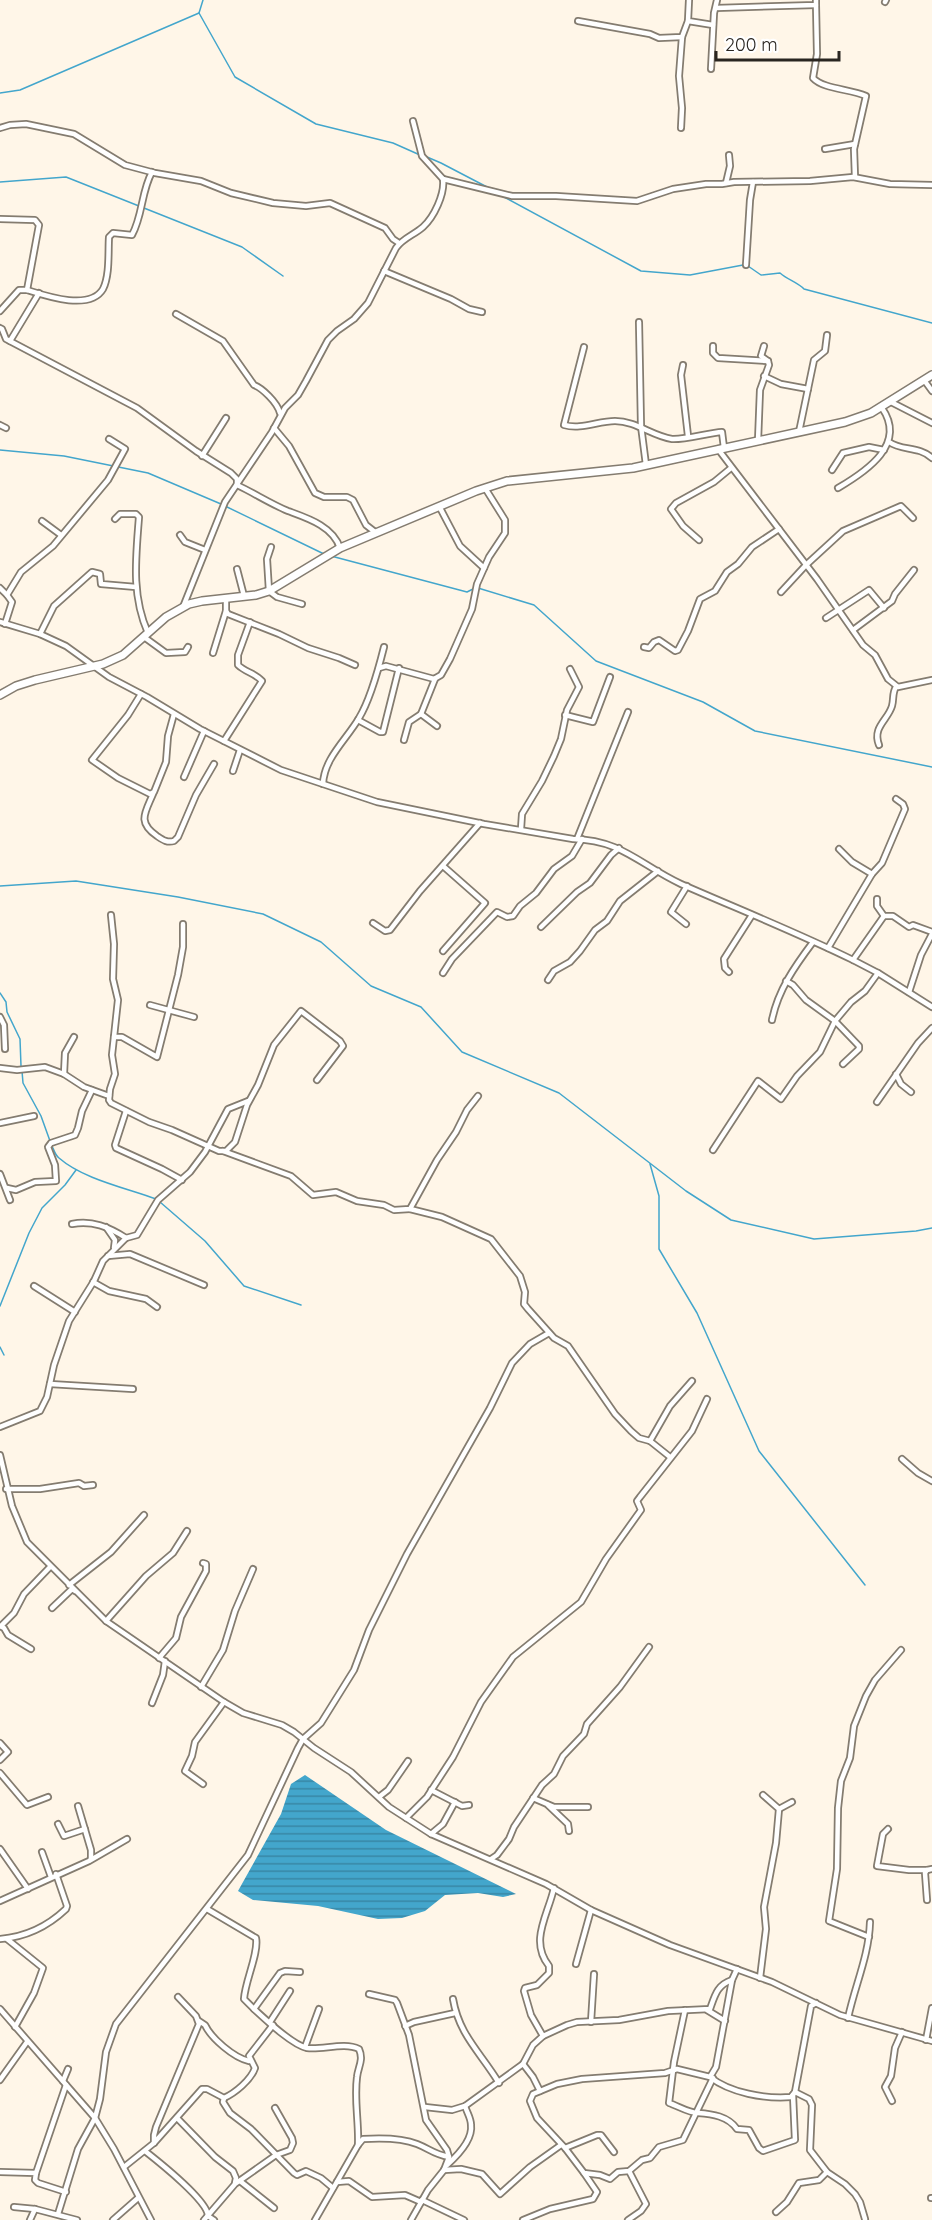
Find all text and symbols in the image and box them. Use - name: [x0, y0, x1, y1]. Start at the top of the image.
- scale bar: [716, 24, 839, 62]
- text: 200 m: [725, 33, 778, 56]

